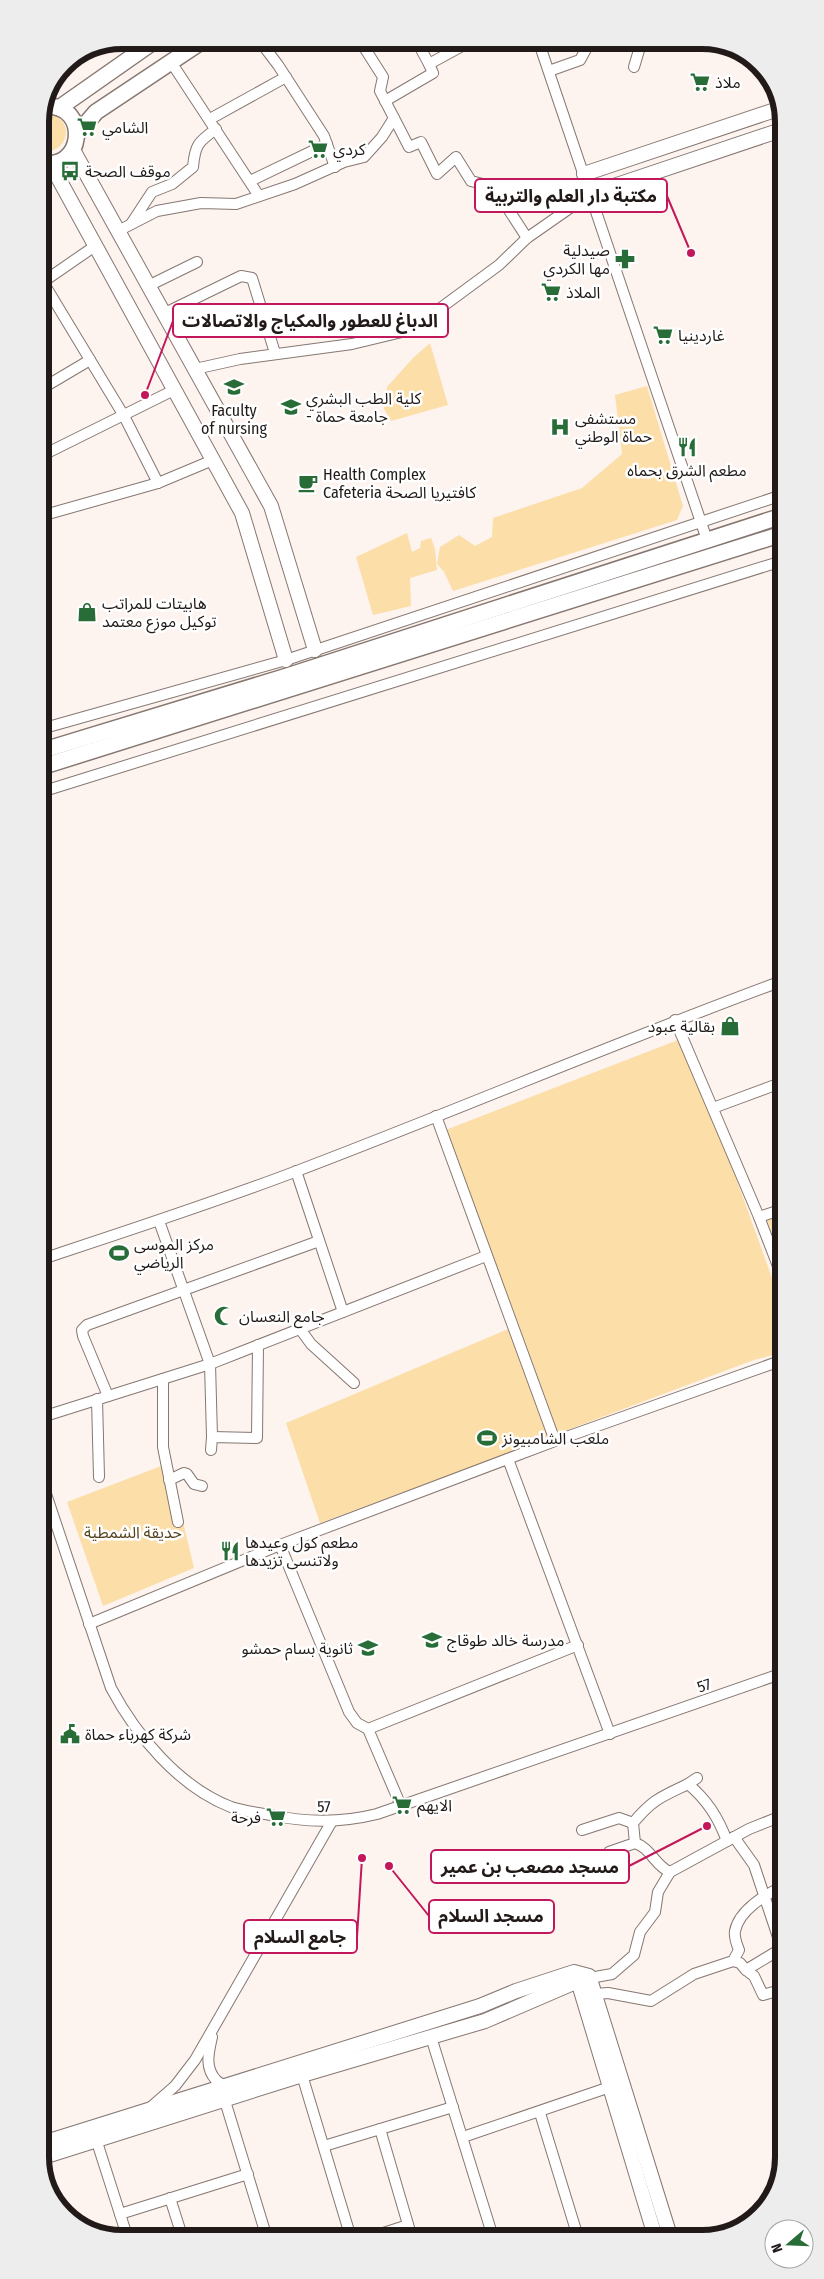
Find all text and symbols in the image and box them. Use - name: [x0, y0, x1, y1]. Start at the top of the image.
- supermarket icon: ملاذ: [689, 71, 711, 93]
- place label: ملاذ: [715, 73, 741, 92]
- supermarket icon: الشامي: [76, 116, 98, 138]
- place label: الشامي: [102, 118, 148, 140]
- supermarket icon: كردي: [307, 138, 329, 160]
- place label: كردي: [333, 140, 366, 162]
- bus stop icon: موقف الصحة: [59, 160, 81, 182]
- place label: موقف الصحة: [85, 162, 171, 181]
- callout: مكتبة دار العلم والتربية: [475, 179, 667, 212]
- text: مكتبة دار العلم والتربية: [485, 185, 657, 209]
- place label: صيدلية مها الكردي: [543, 241, 610, 281]
- pharmacy icon: صيدلية مها الكردي: [614, 248, 636, 270]
- supermarket icon: الملاذ: [540, 281, 562, 303]
- place label: الملاذ: [566, 283, 600, 302]
- callout: الدباغ للعطور والمكياج والاتصالات: [173, 304, 448, 337]
- text: الدباغ للعطور والمكياج والاتصالات: [182, 310, 438, 334]
- supermarket icon: غاردينيا: [652, 324, 674, 346]
- place label: غاردينيا: [678, 326, 725, 345]
- school or university icon: Faculty of nursing: [223, 376, 245, 398]
- place label: كلية الطب البشري - جامعة حماة: [306, 389, 421, 426]
- school or university icon: كلية الطب البشري - جامعة حماة: [280, 396, 302, 418]
- place label: Faculty of nursing: [201, 401, 267, 438]
- place label: مستشفى حماة الوطني: [575, 409, 652, 449]
- hospital icon: مستشفى حماة الوطني: [549, 416, 571, 438]
- restaurant icon: مطعم الشرق بحماه: [676, 436, 698, 458]
- place label: مطعم الشرق بحماه: [627, 461, 747, 483]
- place label: Health Complex Cafeteria كافتيريا الصحة: [323, 465, 476, 502]
- cafe icon: Health Complex Cafeteria كافتيريا الصحة: [297, 472, 319, 494]
- place label: هابيتات للمراتب توكيل موزع معتمد: [102, 594, 217, 634]
- shop icon: هابيتات للمراتب توكيل موزع معتمد: [76, 601, 98, 623]
- shop icon: بقالية عبود: [719, 1015, 741, 1037]
- place label: بقالية عبود: [648, 1017, 715, 1036]
- place label: مركز الموسى الرياضي: [134, 1235, 214, 1275]
- sports icon: مركز الموسى الرياضي: [108, 1242, 130, 1264]
- mosque icon: جامع النعسان: [213, 1305, 235, 1327]
- place label: جامع النعسان: [239, 1307, 325, 1329]
- sports icon: ملعب الشامبيونز: [476, 1427, 498, 1449]
- place label: ملعب الشامبيونز: [501, 1429, 609, 1448]
- park label: حديقة الشمطية: [84, 1523, 182, 1542]
- place label: مطعم كول وعيدها ولاتنسى تزيدها: [245, 1533, 358, 1570]
- restaurant icon: مطعم كول وعيدها ولاتنسى تزيدها: [219, 1540, 241, 1562]
- school or university icon: مدرسة خالد طوقاج: [421, 1629, 443, 1651]
- place label: مدرسة خالد طوقاج: [447, 1631, 564, 1653]
- school or university icon: ثانوية بسام حمشو: [357, 1637, 379, 1659]
- place label: ثانوية بسام حمشو: [241, 1639, 353, 1661]
- street label: 57: [695, 1674, 714, 1697]
- public building icon: شركة كهرباء حماة: [59, 1723, 81, 1745]
- place label: شركة كهرباء حماة: [85, 1725, 191, 1744]
- supermarket icon: الايهم: [391, 1794, 413, 1816]
- place label: الايهم: [417, 1796, 452, 1818]
- street label: 57: [317, 1797, 331, 1816]
- supermarket icon: فرحة: [265, 1806, 287, 1828]
- place label: فرحة: [231, 1808, 261, 1827]
- callout: مسجد مصعب بن عمير: [431, 1850, 629, 1883]
- text: مسجد مصعب بن عمير: [440, 1856, 619, 1878]
- callout: مسجد السلام: [429, 1900, 554, 1933]
- text: مسجد السلام: [438, 1905, 544, 1929]
- callout: جامع السلام: [244, 1920, 357, 1953]
- text: جامع السلام: [254, 1926, 346, 1950]
- north arrow: [764, 2219, 814, 2269]
- text: N: [768, 2241, 787, 2255]

